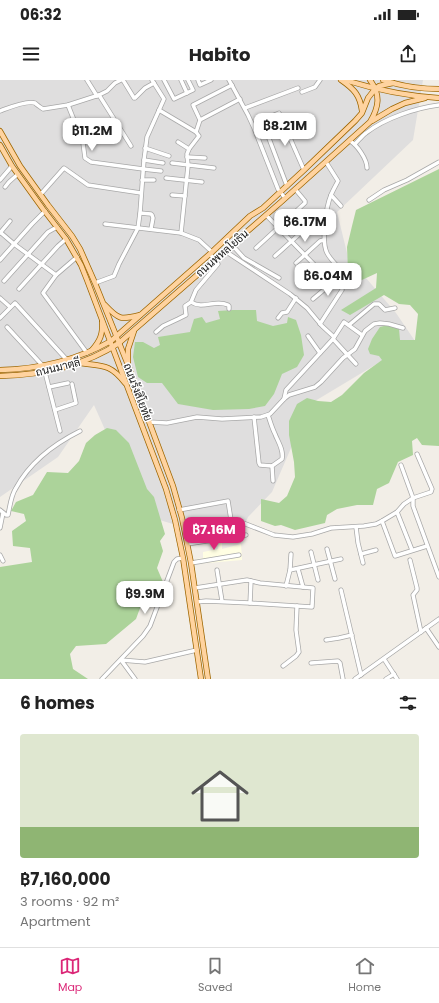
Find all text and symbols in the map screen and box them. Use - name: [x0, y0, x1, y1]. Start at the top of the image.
- text: 06:32: [20, 4, 61, 25]
- text: Habito: [189, 42, 250, 67]
- icon: menu: [20, 43, 42, 65]
- icon: share: [397, 43, 419, 65]
- pin: ฿8.21M: [252, 113, 318, 147]
- text: ฿8.21M: [263, 116, 307, 135]
- pin: ฿11.2M: [59, 118, 125, 152]
- text: ฿11.2M: [72, 121, 112, 140]
- pin: ฿6.17M: [272, 209, 338, 243]
- text: ฿6.17M: [283, 212, 327, 231]
- street label: ถนนพหลโยธิน: [192, 226, 252, 280]
- pin: ฿6.04M: [295, 263, 361, 297]
- text: ฿6.04M: [304, 266, 353, 285]
- street label: ถนนมาตุลี: [34, 354, 82, 381]
- street label: ถนนรังสิโยทัย: [120, 361, 156, 423]
- pin: ฿7.16M: [181, 517, 247, 551]
- text: ฿7.16M: [192, 520, 236, 539]
- pin: ฿9.9M: [117, 581, 173, 615]
- text: ฿9.9M: [125, 584, 165, 603]
- text: 6 homes: [20, 691, 95, 715]
- icon: filters: [397, 692, 419, 714]
- icon: home: [184, 760, 256, 832]
- text: ฿7,160,000: [20, 867, 111, 891]
- text: 3 rooms · 92 m²: [20, 892, 119, 911]
- text: Apartment: [20, 912, 90, 931]
- tab: Map: [58, 955, 82, 996]
- tab: Saved: [198, 955, 232, 996]
- tab: Home: [348, 955, 381, 996]

